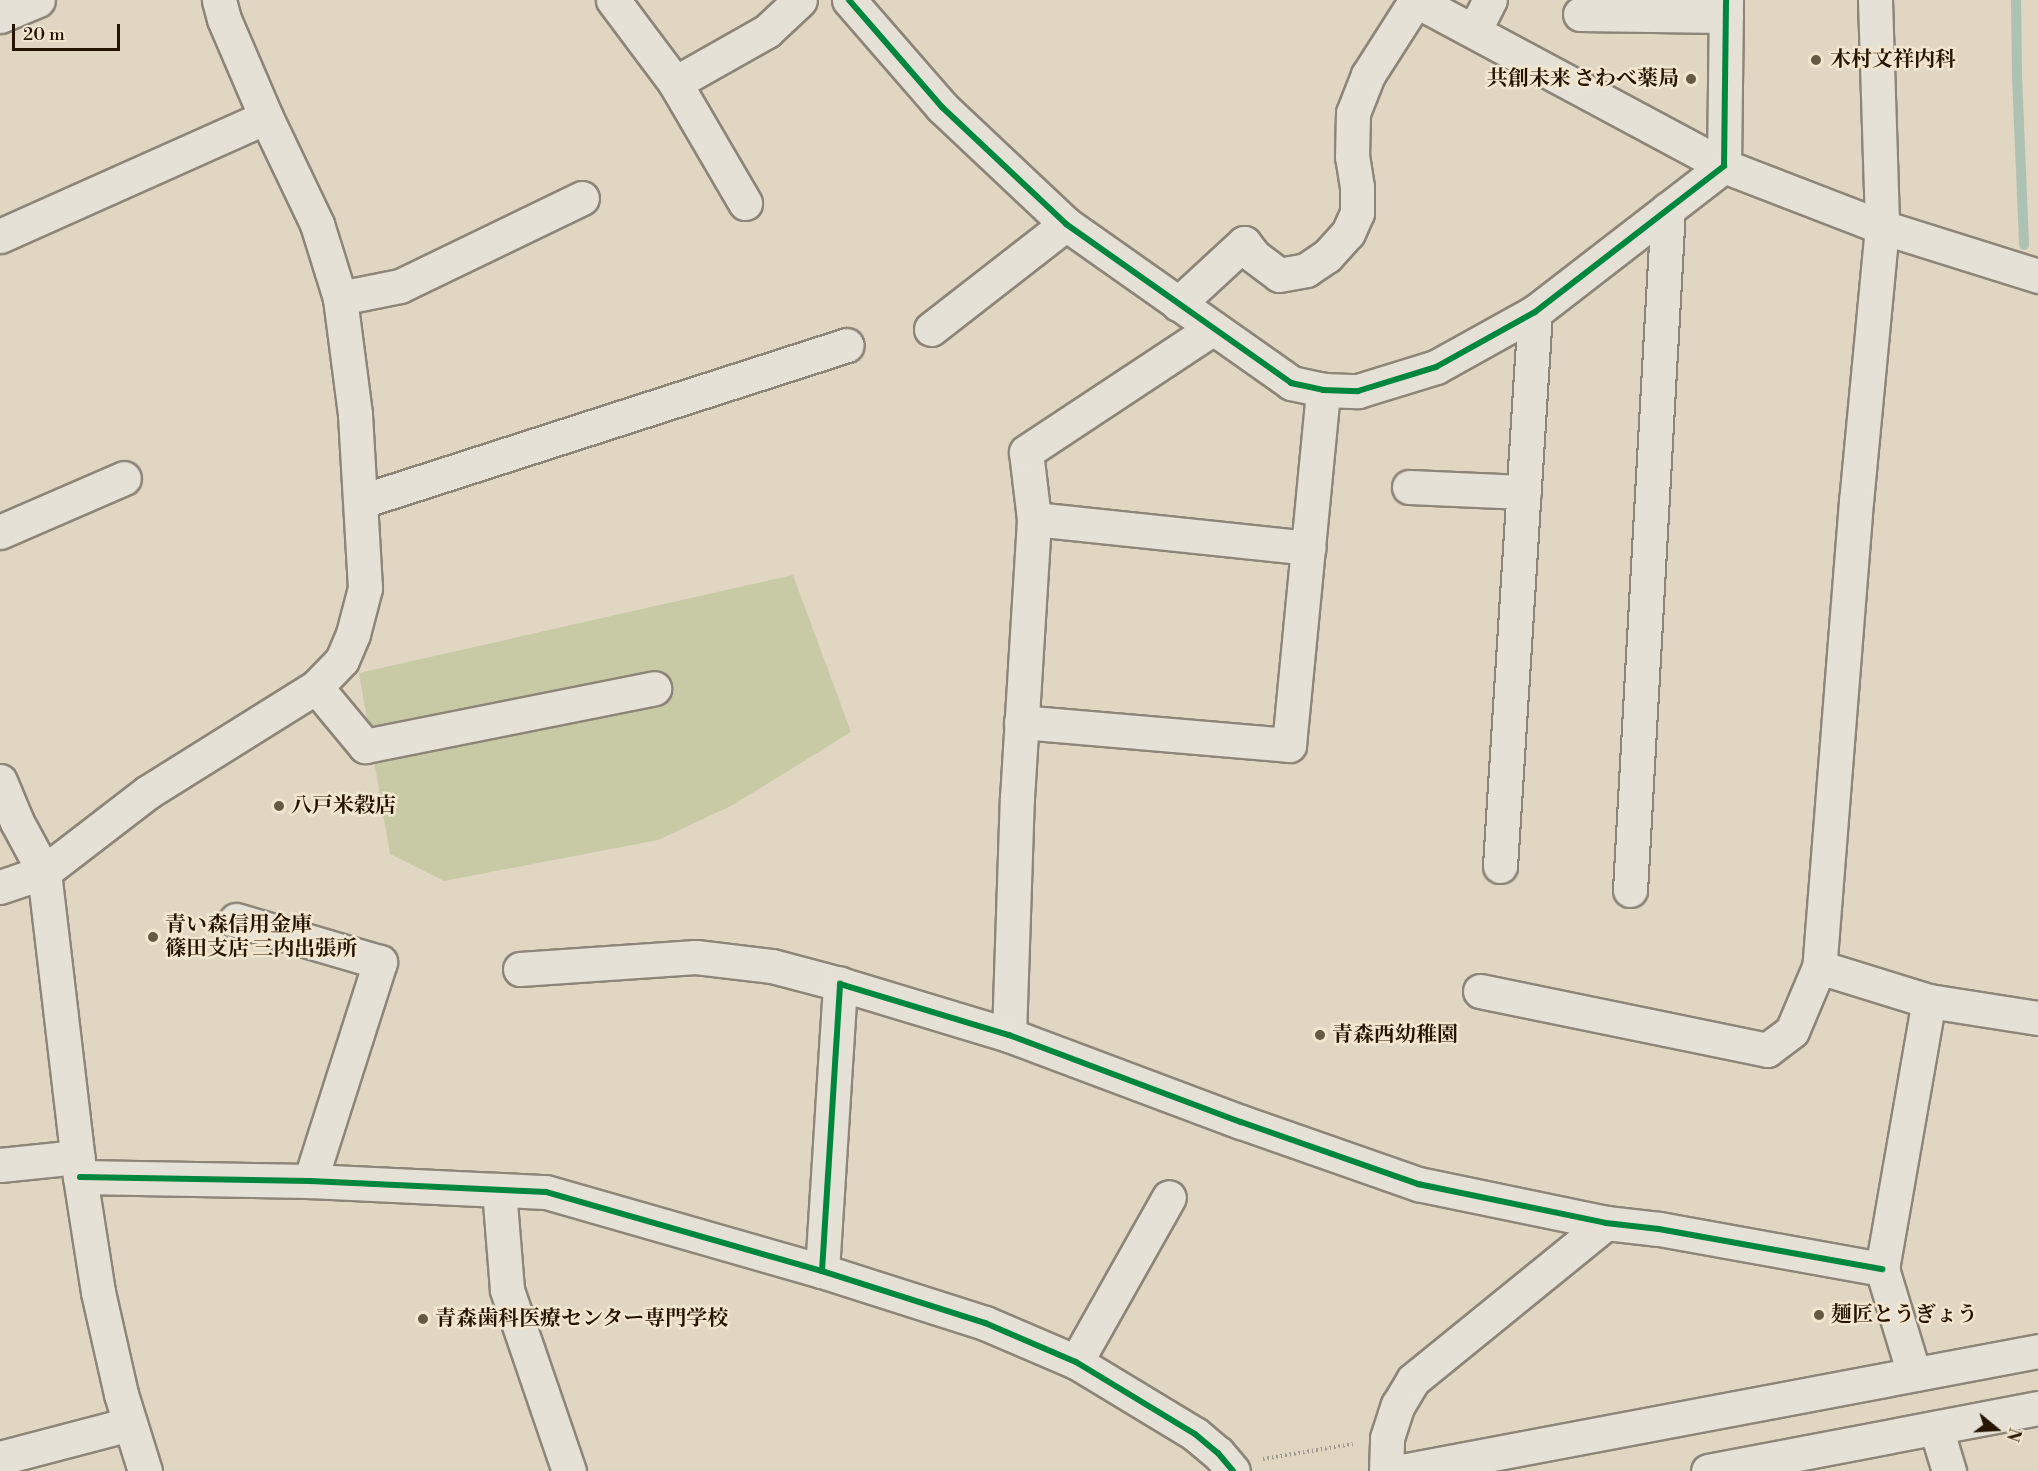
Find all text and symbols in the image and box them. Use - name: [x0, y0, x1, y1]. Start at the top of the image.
- scale bar: [15, 12, 123, 50]
- text: 20 m: [23, 23, 65, 46]
- place label: 木村文祥内科: [1830, 47, 1956, 73]
- marker: 木村文祥内科: [1807, 51, 1825, 69]
- place label: 共創未来 さわべ薬局: [1487, 66, 1679, 92]
- marker: 共創未来 さわべ薬局: [1684, 72, 1698, 86]
- place label: 八戸米穀店: [291, 793, 396, 819]
- marker: 八戸米穀店: [272, 799, 286, 813]
- place label: 青い森信用金庫 篠田支店 三内出張所: [165, 912, 357, 962]
- marker: 青い森信用金庫 篠田支店 三内出張所: [146, 930, 160, 944]
- place label: 青森西幼稚園: [1332, 1022, 1458, 1048]
- marker: 青森西幼稚園: [1313, 1028, 1327, 1042]
- place label: 麺匠とうぎょう: [1831, 1302, 1978, 1328]
- place label: 青森歯科医療センター専門学校: [435, 1306, 729, 1332]
- marker: 麺匠とうぎょう: [1812, 1308, 1826, 1322]
- marker: 青森歯科医療センター専門学校: [416, 1312, 430, 1326]
- north arrow: [1966, 1399, 2026, 1459]
- text: N: [2002, 1425, 2025, 1444]

